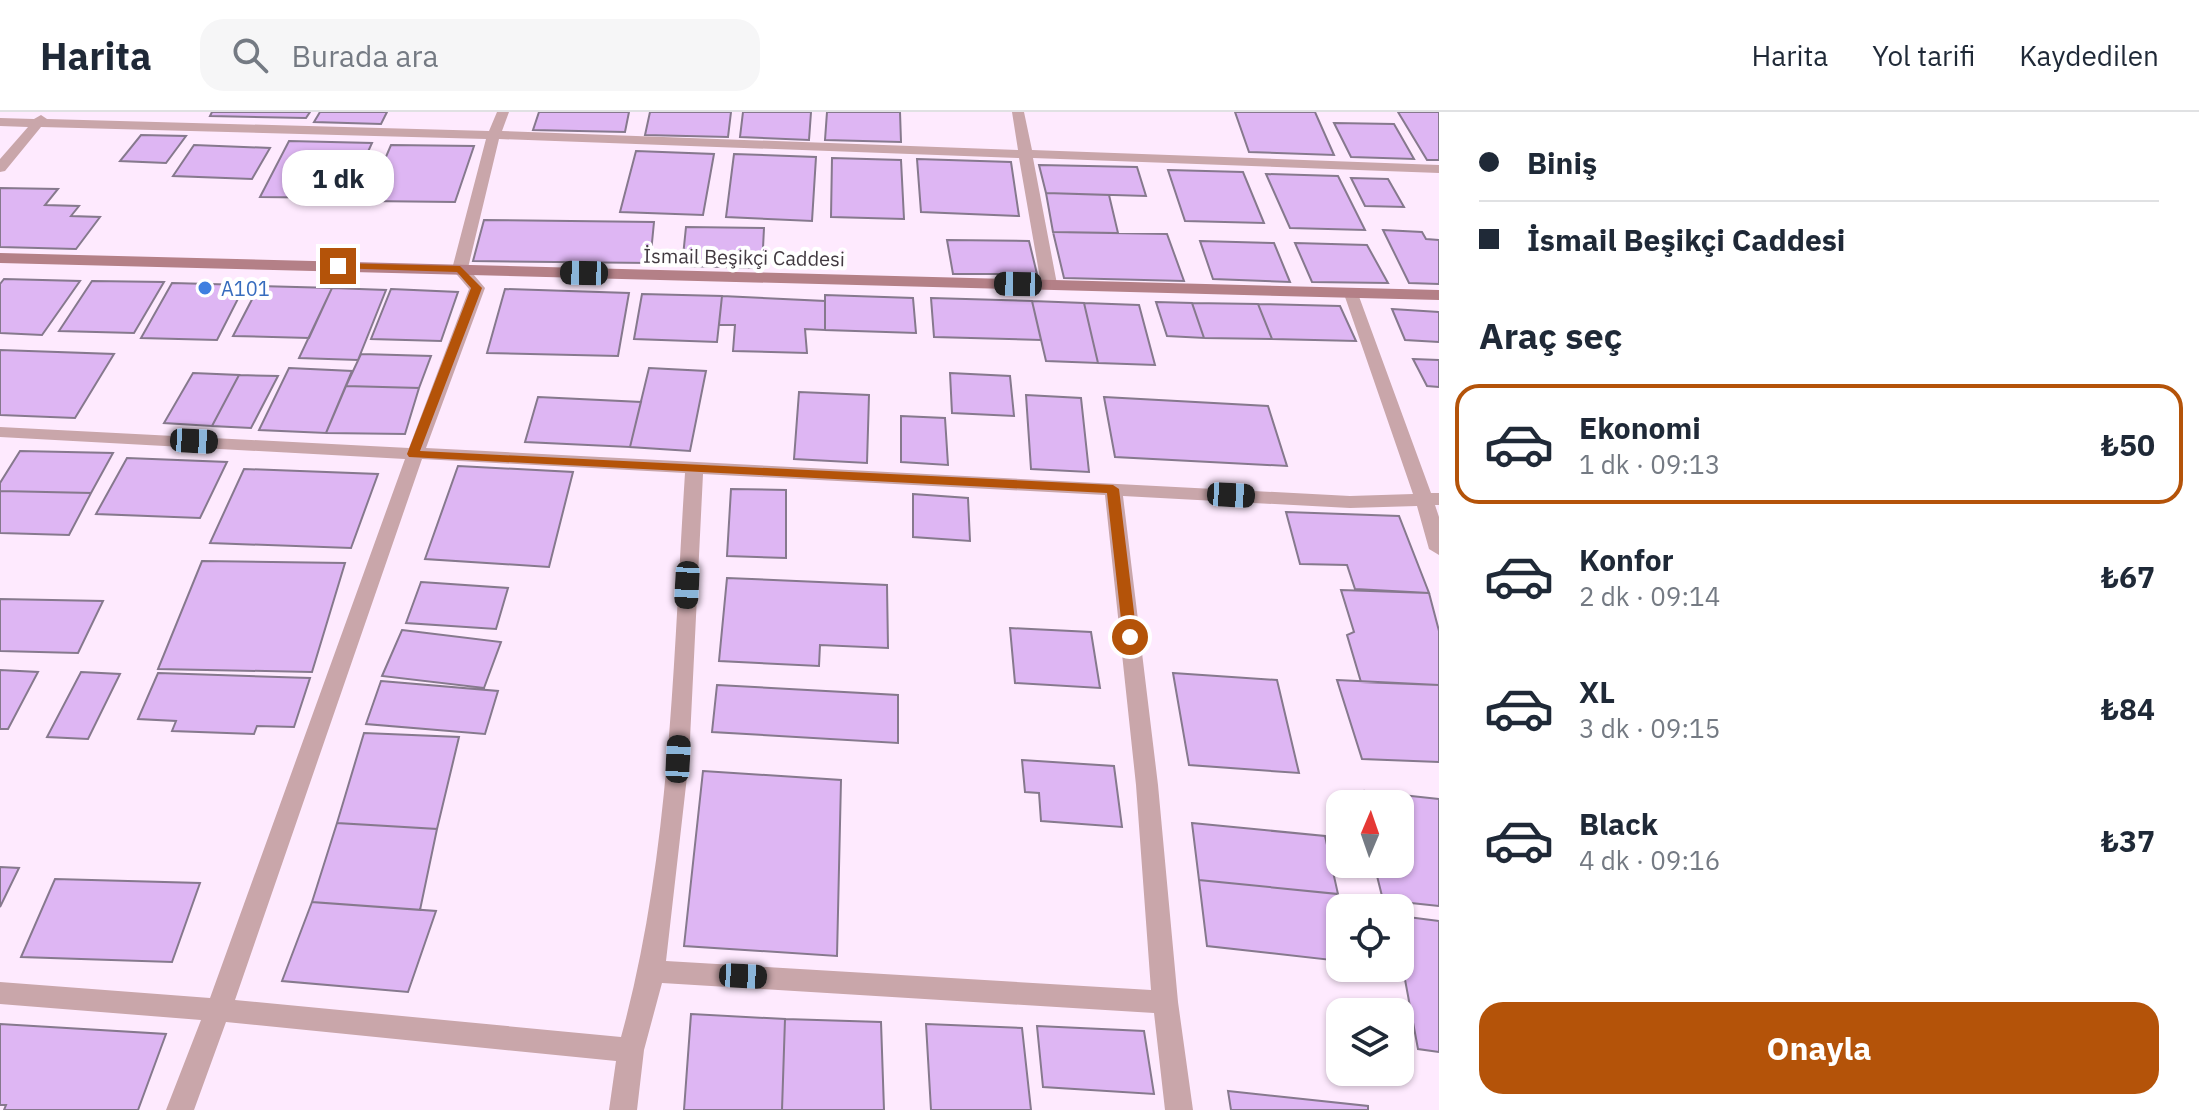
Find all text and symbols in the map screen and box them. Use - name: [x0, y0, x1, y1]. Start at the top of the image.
- search box: [200, 19, 760, 91]
- text: Harita: [40, 31, 152, 80]
- icon: search: [228, 33, 272, 77]
- text: Burada ara: [292, 36, 439, 75]
- text: Harita: [1751, 37, 1828, 74]
- text: Yol tarifi: [1872, 37, 1975, 74]
- text: Kaydedilen: [2019, 37, 2159, 74]
- text: Biniş: [1527, 143, 1597, 182]
- callout: 1 dk: [282, 150, 394, 206]
- text: 1 dk: [312, 161, 364, 195]
- text: İsmail Beşikçi Caddesi: [1527, 220, 1845, 259]
- street label: İsmail Beşikçi Caddesi: [643, 242, 845, 272]
- route end: [320, 248, 356, 284]
- car: [560, 261, 608, 285]
- car: [994, 272, 1042, 296]
- place label: A101: [221, 275, 270, 302]
- marker: A101: [196, 279, 214, 297]
- text: Araç seç: [1479, 312, 1622, 359]
- icon: car: [1483, 408, 1555, 480]
- text: Ekonomi: [1579, 408, 1701, 447]
- text: ₺50: [2101, 425, 2155, 464]
- car: [169, 428, 219, 454]
- text: 1 dk · 09:13: [1579, 447, 1720, 481]
- car: [1206, 482, 1256, 508]
- icon: car: [1483, 540, 1555, 612]
- text: Konfor: [1579, 540, 1674, 579]
- text: ₺67: [2101, 557, 2155, 596]
- car: [674, 560, 700, 610]
- text: 2 dk · 09:14: [1579, 579, 1720, 613]
- route start: [1112, 619, 1148, 655]
- icon: car: [1483, 672, 1555, 744]
- text: XL: [1579, 672, 1615, 711]
- text: ₺84: [2101, 689, 2155, 728]
- text: 3 dk · 09:15: [1579, 711, 1720, 745]
- car: [665, 734, 691, 784]
- north arrow: [1326, 790, 1414, 878]
- map controls: [1326, 790, 1414, 1086]
- icon: car: [1483, 804, 1555, 876]
- text: Black: [1579, 804, 1658, 843]
- text: ₺37: [2101, 821, 2155, 860]
- text: 4 dk · 09:16: [1579, 843, 1720, 877]
- button: locate: [1326, 894, 1414, 982]
- car: [718, 963, 768, 989]
- button: layers: [1326, 998, 1414, 1086]
- button: Onayla: [1479, 1002, 2159, 1094]

